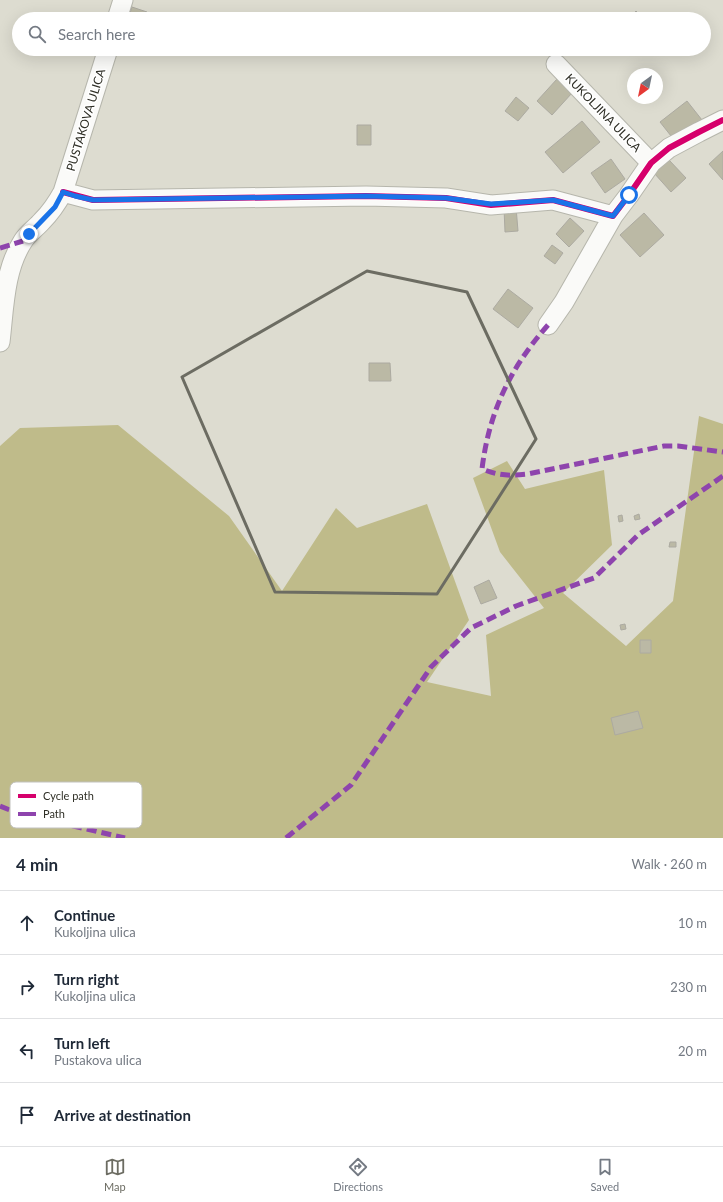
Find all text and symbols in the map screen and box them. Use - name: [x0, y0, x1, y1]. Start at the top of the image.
- search box: [12, 12, 711, 56]
- icon: search: [26, 23, 48, 45]
- text: Search here: [58, 25, 135, 43]
- street label: PUSTAKOVA ULICA: [63, 66, 109, 173]
- north arrow: [627, 68, 663, 104]
- street label: KUKOLJINA ULICA: [562, 70, 645, 155]
- route start: [620, 186, 638, 204]
- route end: [20, 225, 38, 243]
- legend: [10, 782, 142, 828]
- text: Cycle path: [43, 789, 94, 802]
- text: Path: [43, 807, 65, 820]
- text: 4 min: [16, 854, 58, 875]
- text: Walk · 260 m: [631, 856, 707, 872]
- text: Continue: [54, 906, 115, 924]
- icon: ahead: [16, 912, 38, 934]
- text: 10 m: [678, 915, 707, 931]
- text: Kukoljina ulica: [54, 924, 136, 940]
- text: Turn right: [54, 970, 119, 988]
- icon: right: [16, 976, 38, 998]
- text: 230 m: [670, 979, 707, 995]
- text: Kukoljina ulica: [54, 988, 136, 1004]
- text: Turn left: [54, 1034, 110, 1052]
- icon: left: [16, 1040, 38, 1062]
- text: 20 m: [678, 1043, 707, 1059]
- text: Pustakova ulica: [54, 1052, 142, 1068]
- icon: arrive: [16, 1104, 38, 1126]
- text: Arrive at destination: [54, 1106, 191, 1124]
- tab: Map: [104, 1156, 126, 1193]
- tab: Directions: [333, 1156, 383, 1193]
- tab: Saved: [590, 1156, 619, 1193]

